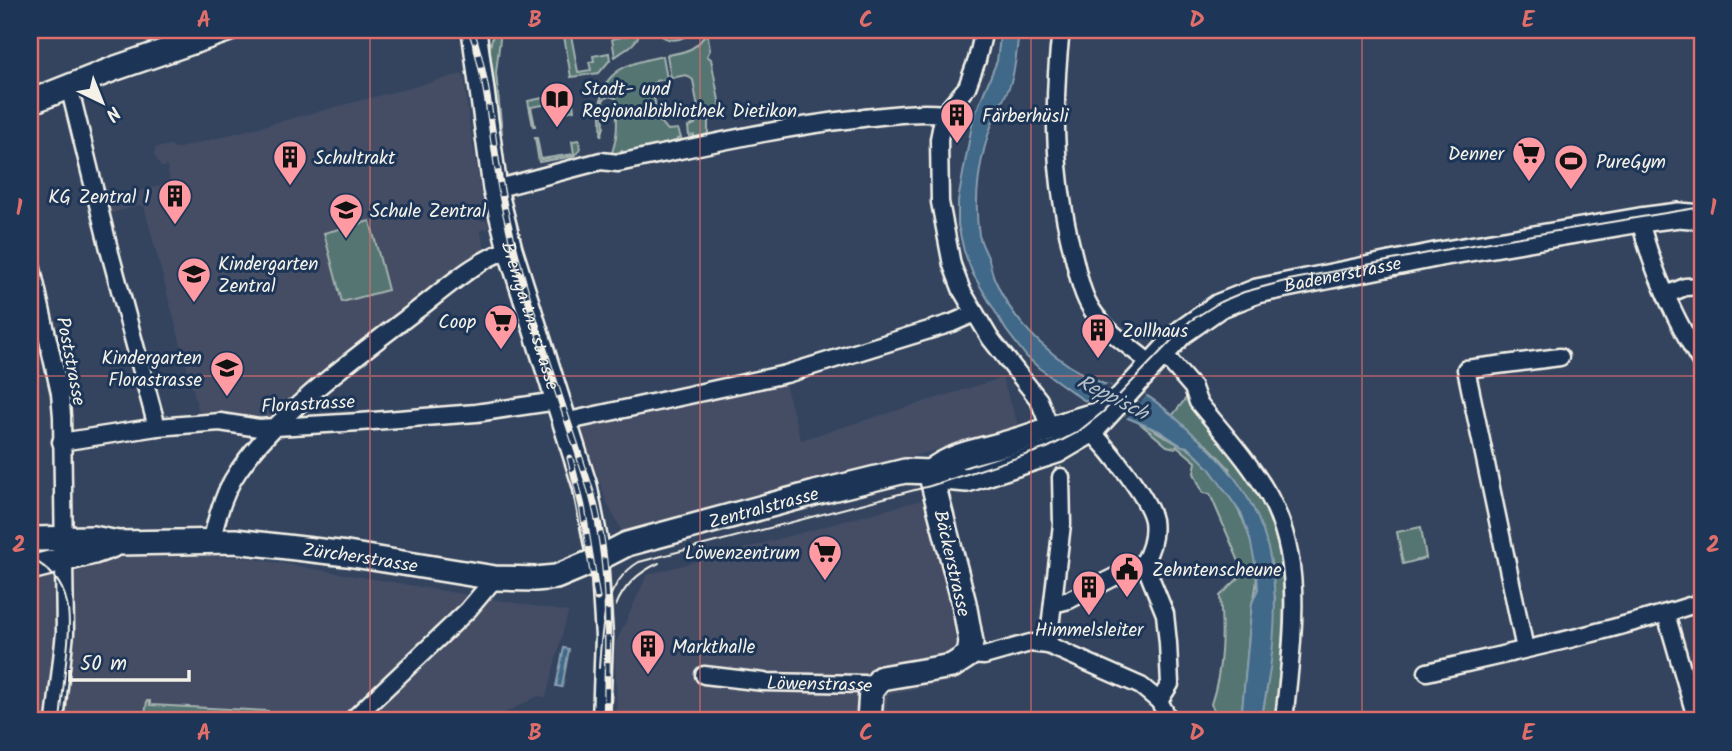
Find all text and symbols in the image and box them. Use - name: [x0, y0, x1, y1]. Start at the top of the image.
- text: A: [197, 3, 211, 39]
- text: B: [528, 3, 542, 39]
- text: C: [859, 3, 873, 39]
- text: D: [1189, 3, 1205, 39]
- text: E: [1522, 3, 1536, 39]
- north arrow: [66, 66, 136, 136]
- place label: Stadt- und Regionalbibliothek Dietikon: [582, 75, 797, 127]
- library icon: Stadt- und Regionalbibliothek Dietikon: [538, 80, 576, 129]
- building icon: Färberhüsli: [938, 96, 976, 145]
- text: N: [98, 98, 127, 128]
- place label: Färberhüsli: [982, 102, 1070, 132]
- supermarket icon: Denner: [1510, 134, 1548, 183]
- building icon: Schultrakt: [271, 138, 309, 187]
- place label: Denner: [1448, 140, 1506, 170]
- sports icon: PureGym: [1552, 142, 1590, 191]
- place label: Schultrakt: [314, 144, 396, 174]
- place label: PureGym: [1596, 148, 1666, 178]
- building icon: KG Zentral 1: [156, 177, 194, 226]
- place label: KG Zentral 1: [48, 183, 150, 213]
- text: 1: [16, 191, 23, 227]
- school or university icon: Schule Zentral: [327, 191, 365, 240]
- text: 1: [1710, 191, 1717, 227]
- place label: Schule Zentral: [370, 197, 487, 227]
- street label: Bremgartnerstrasse: [492, 239, 567, 395]
- street label: Badenerstrasse: [1281, 249, 1405, 302]
- place label: Kindergarten Zentral: [218, 250, 318, 302]
- school or university icon: Kindergarten Zentral: [175, 255, 213, 304]
- supermarket icon: Coop: [482, 302, 520, 351]
- place label: Coop: [438, 308, 476, 338]
- building icon: Zollhaus: [1079, 311, 1117, 360]
- street label: Poststrasse: [47, 314, 93, 409]
- place label: Zollhaus: [1122, 317, 1188, 347]
- place label: Kindergarten Florastrasse: [102, 344, 202, 396]
- school or university icon: Kindergarten Florastrasse: [208, 349, 246, 398]
- water label: Reppisch: [1071, 366, 1155, 431]
- street label: Florastrasse: [260, 388, 356, 422]
- street label: Zentralstrasse: [705, 480, 823, 538]
- street label: Bäckerstrasse: [924, 507, 978, 620]
- text: 2: [12, 528, 26, 564]
- text: 2: [1706, 528, 1720, 564]
- supermarket icon: Löwenzentrum: [806, 533, 844, 582]
- street label: Zürcherstrasse: [301, 536, 420, 582]
- place label: Löwenzentrum: [685, 539, 800, 569]
- public building icon: Zehntenscheune: [1108, 550, 1146, 599]
- place label: Zehntenscheune: [1152, 556, 1282, 586]
- building icon: Himmelsleiter: [1070, 568, 1108, 617]
- place label: Himmelsleiter: [1035, 616, 1145, 646]
- building icon: Markthalle: [629, 627, 667, 676]
- place label: Markthalle: [672, 633, 756, 663]
- scale bar: [70, 639, 189, 683]
- text: 50 m: [80, 648, 127, 681]
- street label: Löwenstrasse: [766, 669, 875, 702]
- text: A: [197, 716, 211, 751]
- text: B: [528, 716, 542, 751]
- text: C: [859, 716, 873, 751]
- text: D: [1189, 716, 1205, 751]
- text: E: [1522, 716, 1536, 751]

